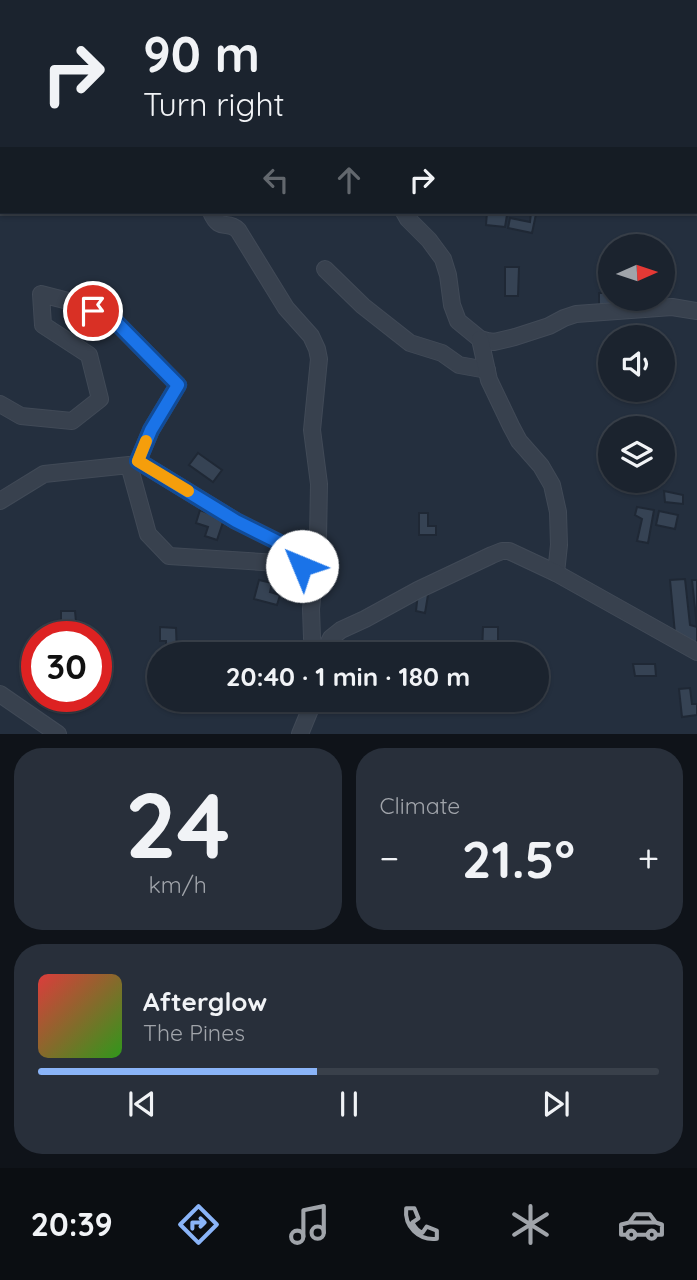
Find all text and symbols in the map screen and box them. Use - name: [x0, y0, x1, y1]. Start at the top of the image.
- text: 90 m: [143, 23, 260, 84]
- icon: right: [28, 28, 119, 119]
- text: Turn right: [143, 84, 284, 124]
- icon: left: [257, 161, 295, 199]
- icon: ahead: [330, 161, 368, 199]
- icon: right: [403, 161, 441, 199]
- north arrow: [598, 234, 676, 312]
- map controls: [598, 234, 675, 493]
- pin: [63, 281, 123, 341]
- icon: arrive: [74, 292, 112, 330]
- button: sound: [598, 325, 675, 402]
- button: layers: [598, 416, 675, 493]
- position arrow: [265, 529, 339, 603]
- speed limit sign: 30: [21, 621, 112, 712]
- text: 20:40 · 1 min · 180 m: [226, 660, 470, 693]
- text: 24: [125, 767, 230, 881]
- text: Climate: [380, 791, 460, 820]
- text: 21.5°: [462, 826, 575, 891]
- text: −: [380, 834, 399, 882]
- text: +: [638, 834, 659, 882]
- text: km/h: [149, 870, 207, 899]
- text: Afterglow: [143, 985, 267, 1018]
- text: The Pines: [143, 1018, 245, 1047]
- icon: previous: [123, 1085, 161, 1123]
- icon: pause: [330, 1085, 368, 1123]
- icon: next: [537, 1085, 575, 1123]
- icon: directions: [174, 1200, 223, 1249]
- icon: music: [285, 1200, 334, 1249]
- icon: phone: [396, 1200, 445, 1249]
- icon: climate: [506, 1200, 555, 1249]
- icon: car: [617, 1200, 666, 1249]
- text: 20:39: [31, 1204, 113, 1244]

